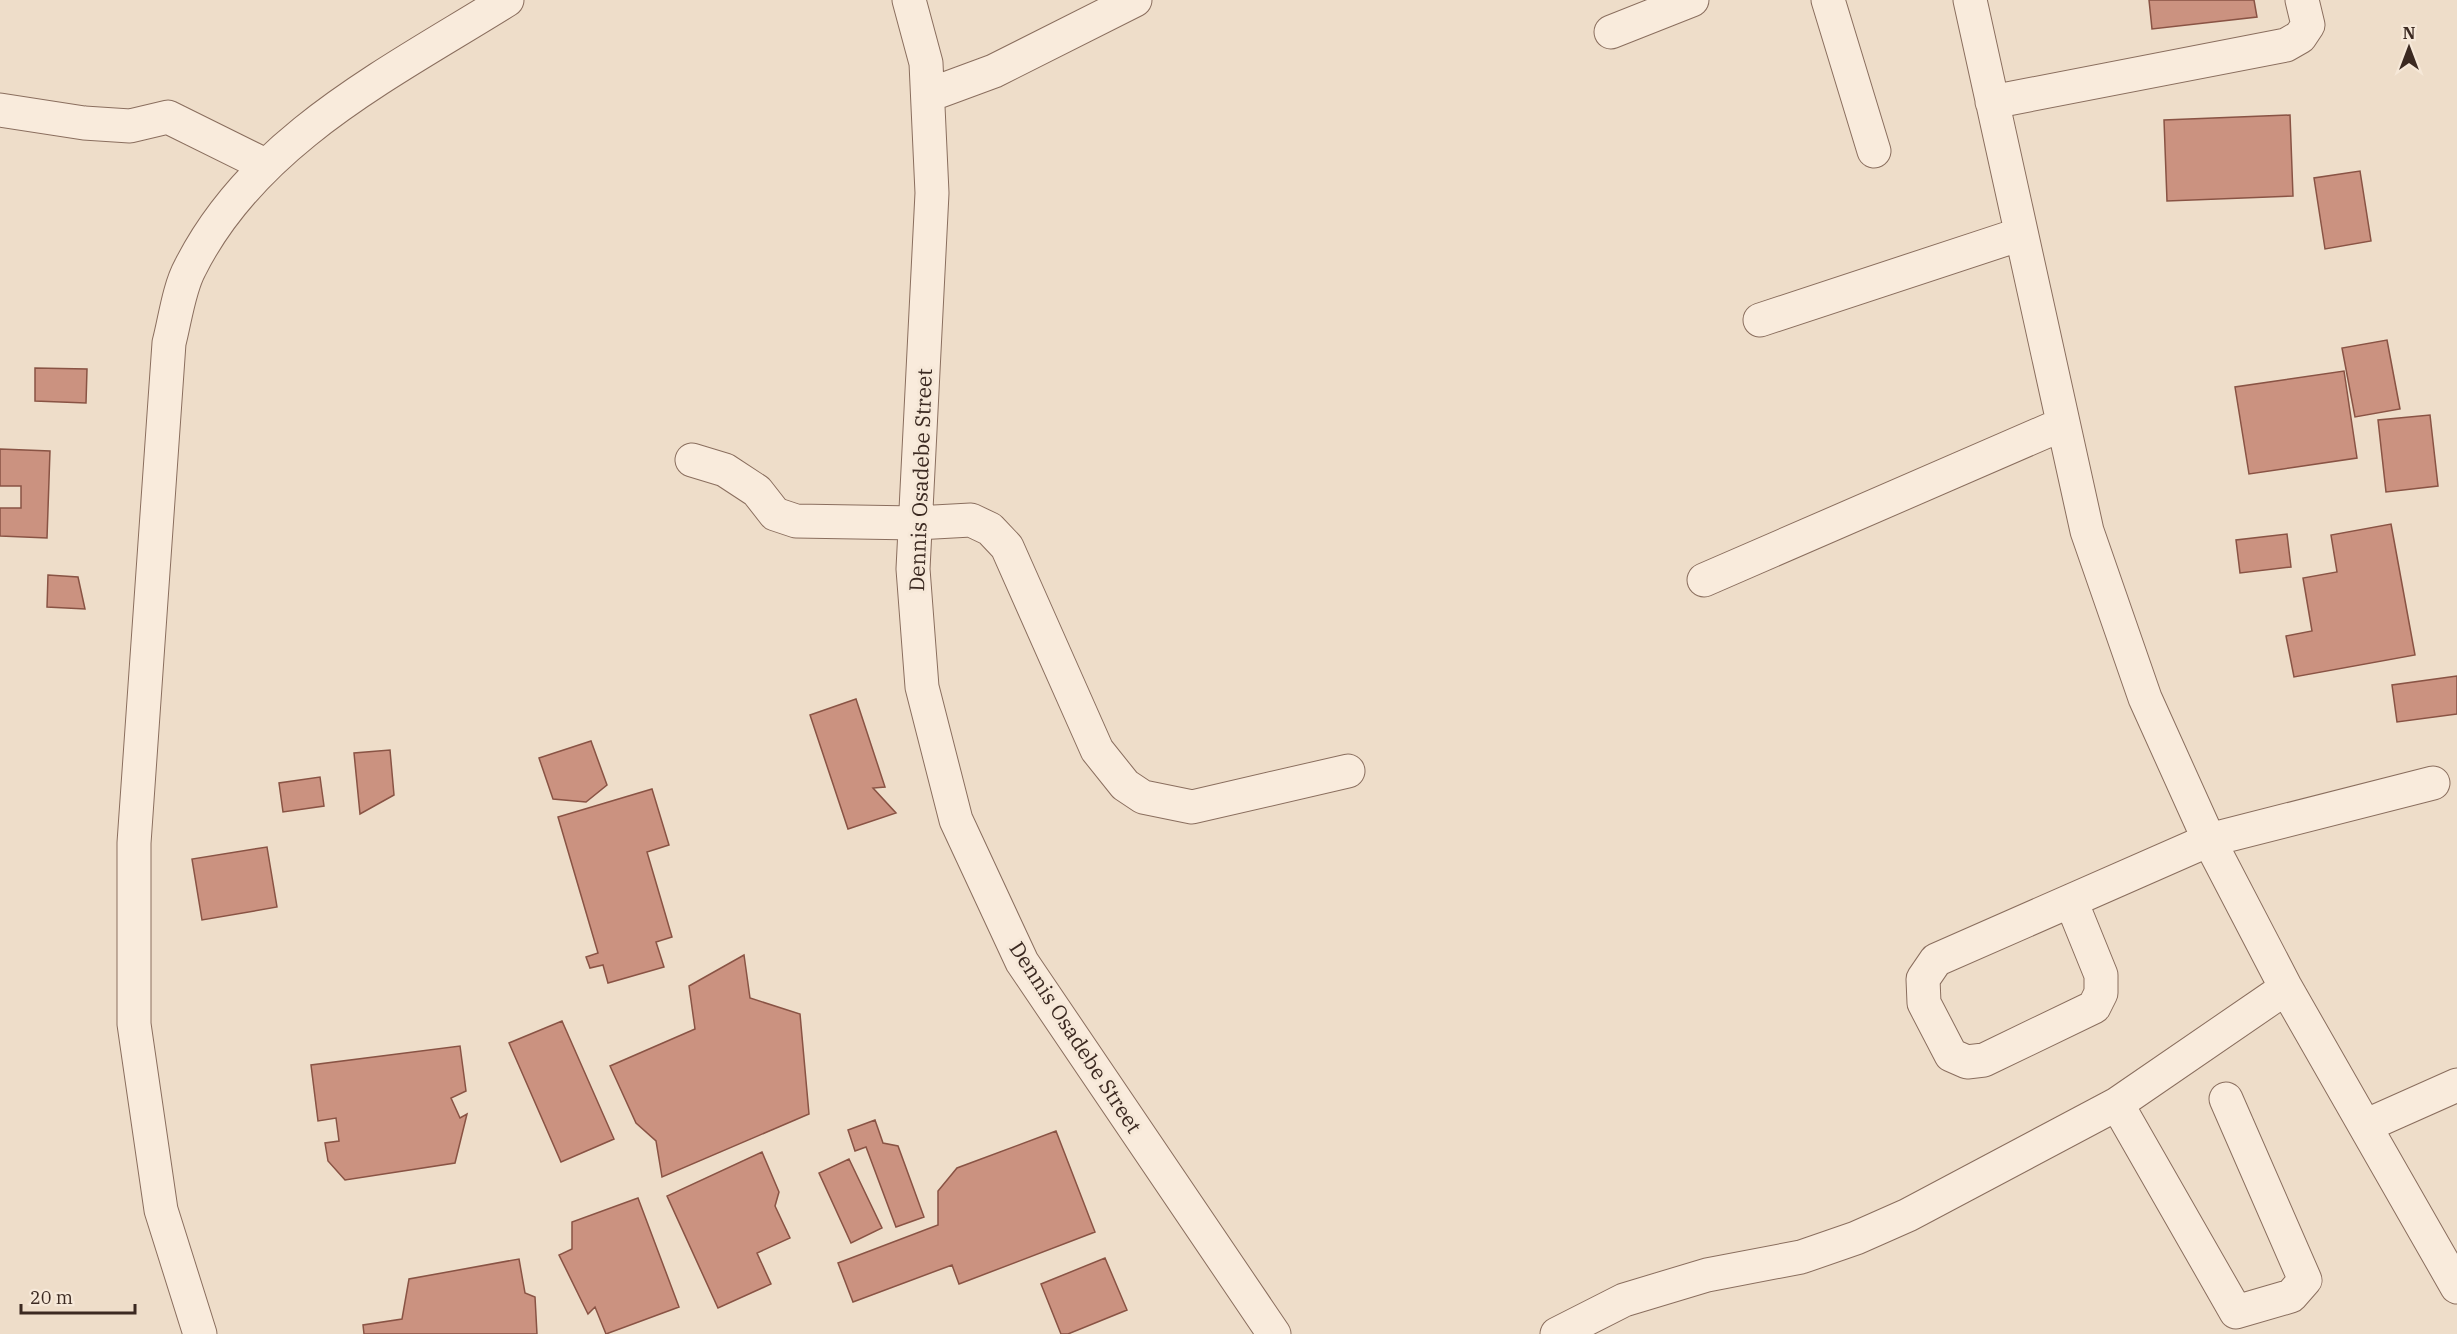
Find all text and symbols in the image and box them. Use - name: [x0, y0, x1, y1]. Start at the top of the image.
- north arrow: [2379, 18, 2439, 78]
- text: N: [2403, 23, 2415, 43]
- street label: Dennis Osadebe Street: [902, 368, 938, 592]
- street label: Dennis Osadebe Street: [1003, 936, 1149, 1138]
- scale bar: [21, 1277, 135, 1315]
- text: 20 m: [30, 1286, 73, 1309]

